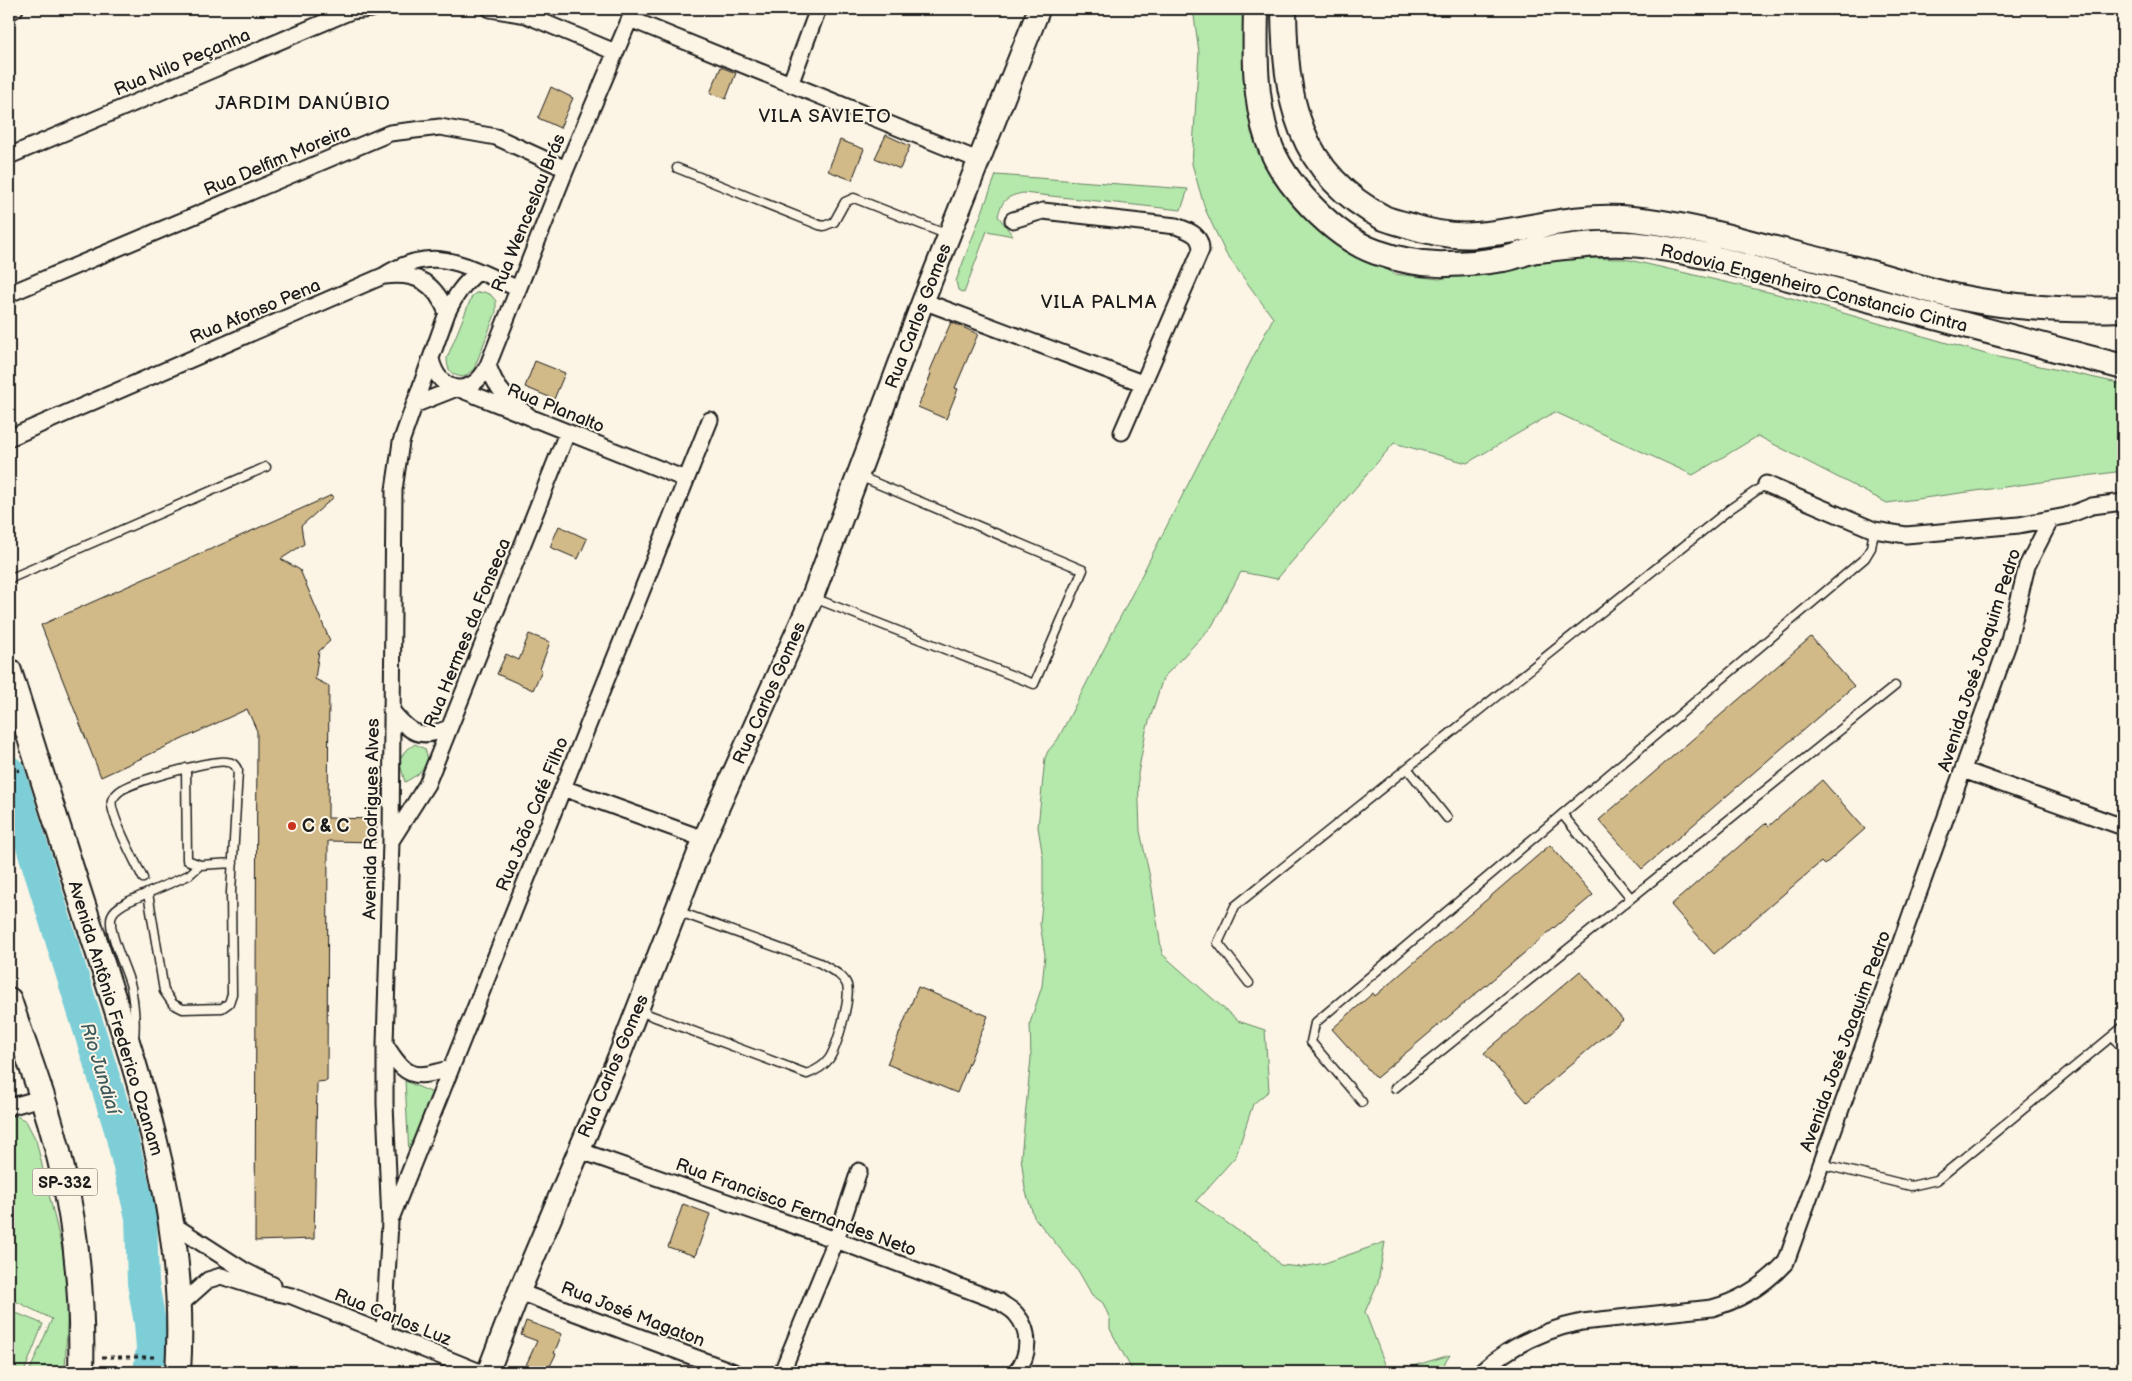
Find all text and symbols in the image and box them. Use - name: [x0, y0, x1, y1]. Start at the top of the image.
- street label: Rua Nilo Peçanha: [111, 24, 253, 101]
- district label: JARDIM DANÚBIO: [215, 91, 391, 115]
- district label: VILA SAVIETO: [758, 105, 892, 128]
- street label: Rua Delfim Moreira: [201, 120, 354, 201]
- street label: Rua Wenceslau Brás: [487, 131, 570, 295]
- street label: Rodovia Engenheiro Constancio Cintra: [1658, 240, 1970, 337]
- street label: Rua Carlos Gomes: [881, 241, 956, 392]
- street label: Rua Afonso Pena: [187, 274, 324, 348]
- district label: VILA PALMA: [1041, 291, 1157, 314]
- street label: Rua Planalto: [504, 379, 607, 437]
- street label: Rua Hermes da Fonseca: [420, 535, 515, 731]
- street label: Avenida José Joaquim Pedro: [1933, 546, 2025, 774]
- street label: Rua Carlos Gomes: [729, 619, 810, 768]
- street label: Avenida Rodrigues Alves: [359, 718, 384, 920]
- street label: Rua João Café Filho: [492, 734, 573, 894]
- place label: C & C: [302, 816, 349, 837]
- marker: C & C: [286, 820, 298, 832]
- street label: Avenida Antônio Frederico Ozanam: [64, 878, 167, 1158]
- street label: Avenida José Joaquim Pedro: [1796, 928, 1895, 1154]
- street label: Rua Carlos Gomes: [574, 991, 653, 1141]
- water label: Rio Jundiaí: [75, 1020, 125, 1119]
- street label: Rua Francisco Fernandes Neto: [673, 1154, 919, 1261]
- road number: SP-332: [32, 1168, 98, 1196]
- street label: Rua José Magaton: [558, 1277, 708, 1352]
- street label: Rua Carlos Luz: [331, 1284, 455, 1351]

